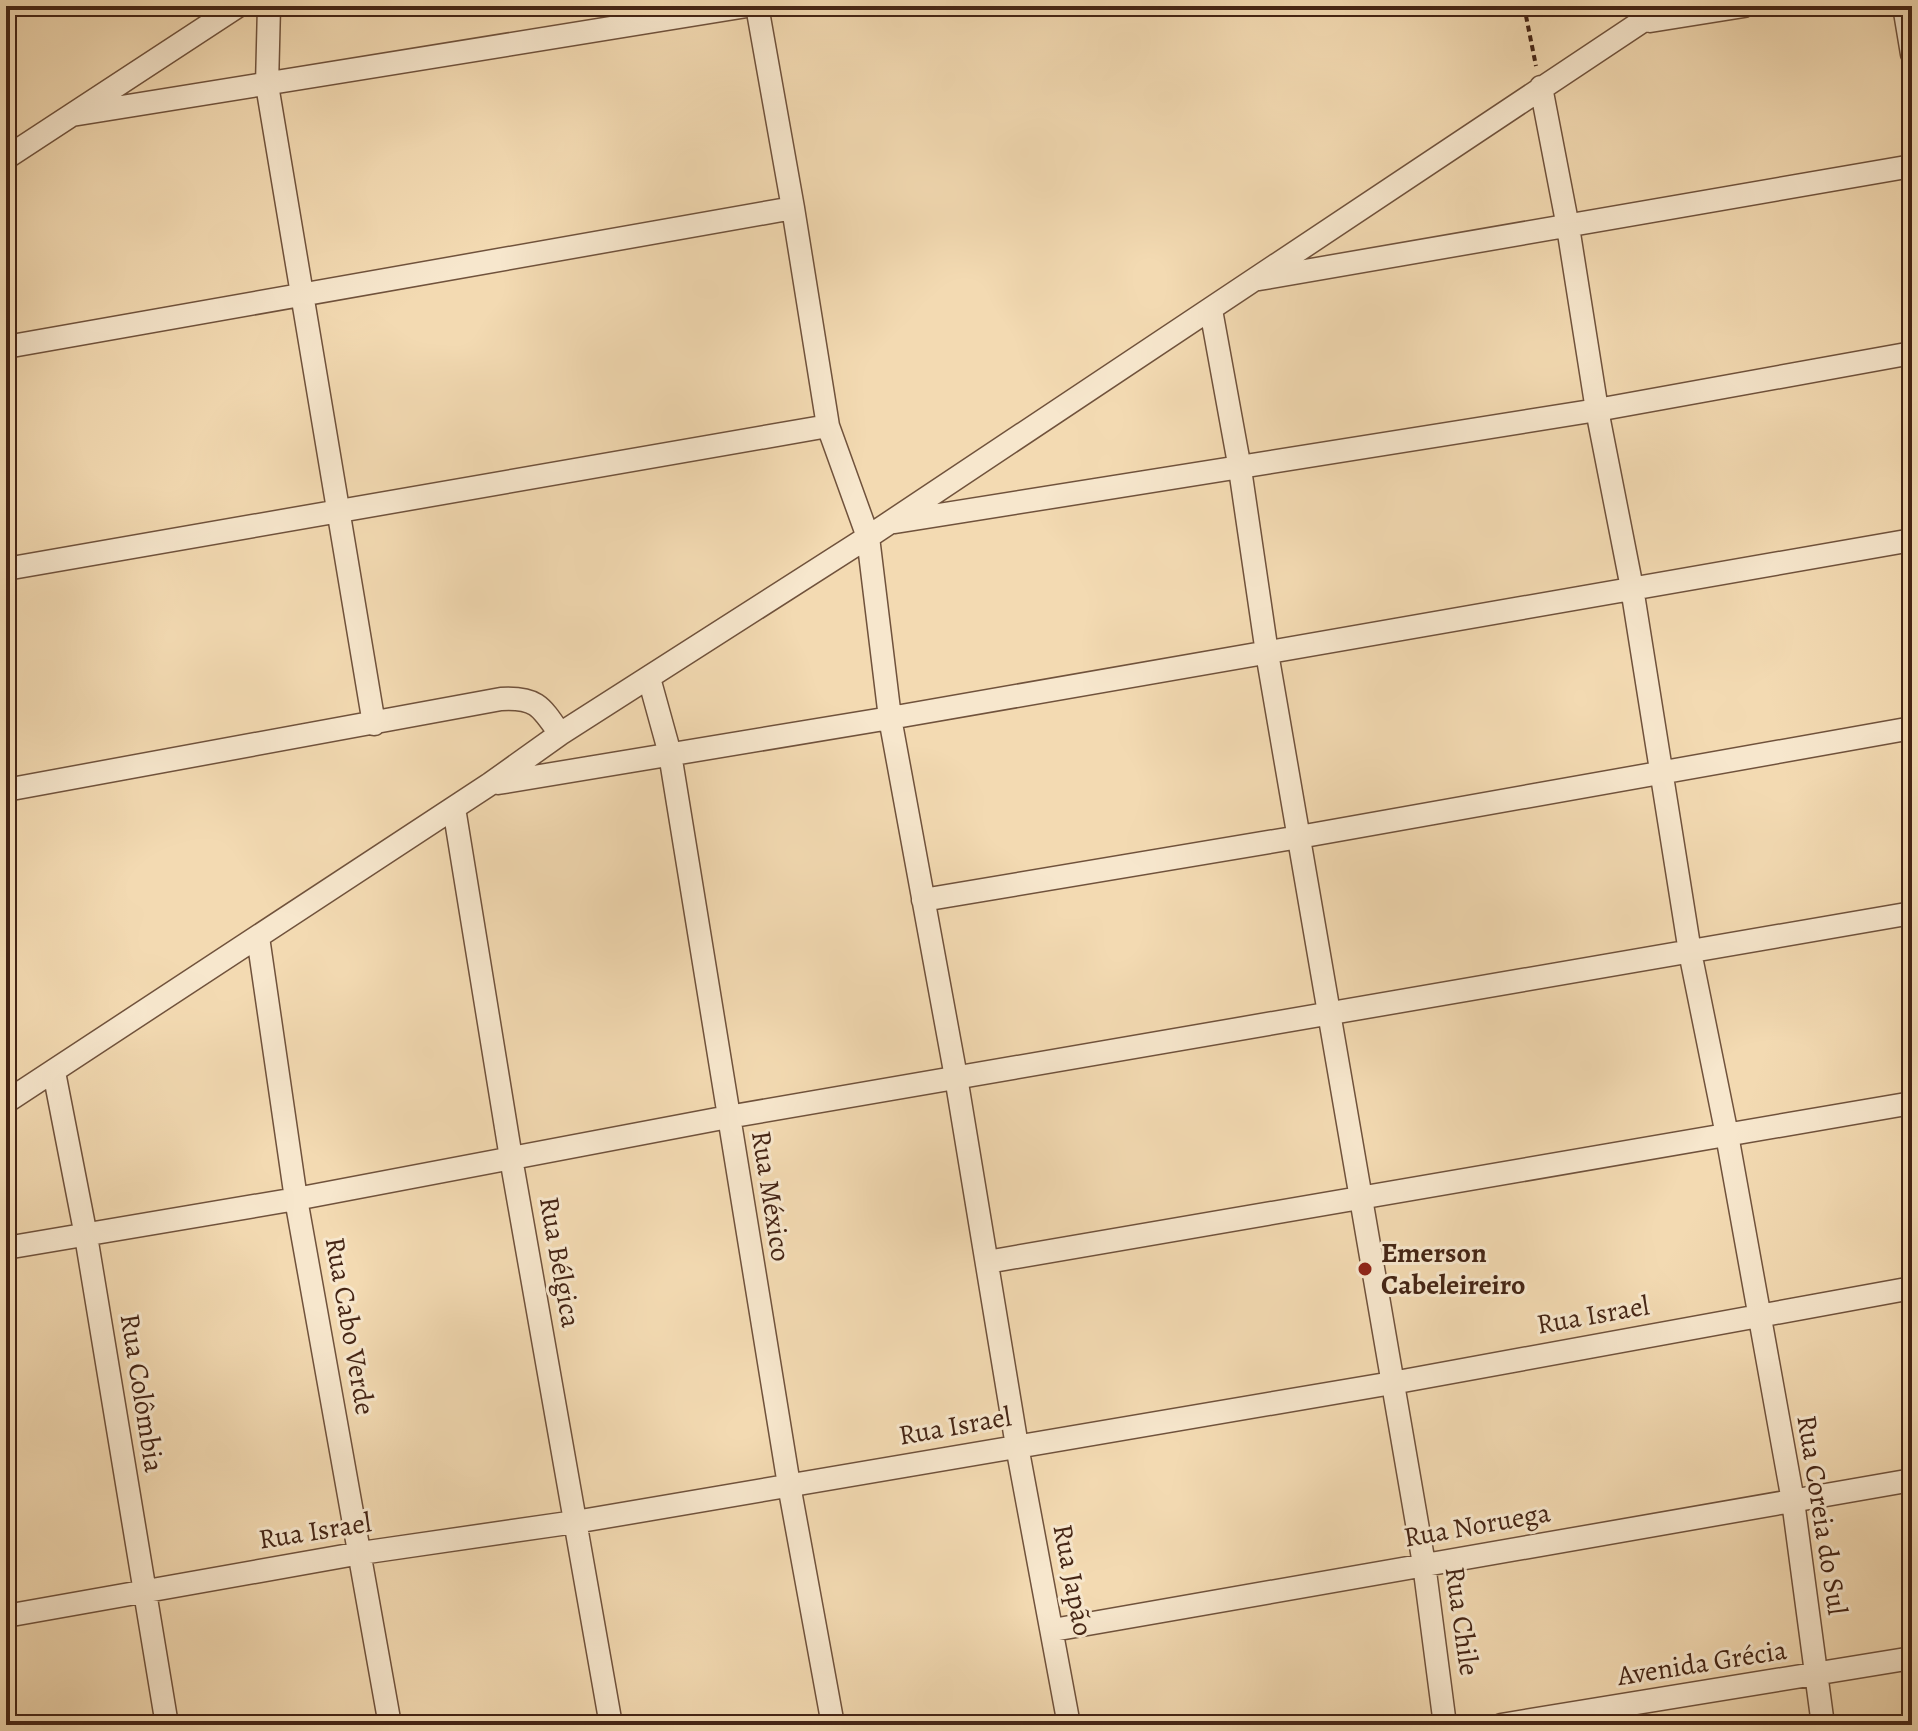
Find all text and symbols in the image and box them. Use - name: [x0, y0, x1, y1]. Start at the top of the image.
- street label: Rua México: [742, 1128, 800, 1264]
- street label: Rua Bélgica: [530, 1194, 590, 1330]
- street label: Rua Cabo Verde: [316, 1234, 384, 1418]
- place label: Emerson Cabeleireiro: [1381, 1234, 1525, 1304]
- marker: Emerson Cabeleireiro: [1356, 1260, 1374, 1278]
- street label: Rua Israel: [1534, 1286, 1652, 1344]
- street label: Rua Colômbia: [111, 1311, 173, 1475]
- street label: Rua Israel: [896, 1397, 1014, 1455]
- street label: Rua Coreia do Sul: [1787, 1412, 1857, 1618]
- street label: Rua Noruega: [1401, 1493, 1553, 1557]
- street label: Rua Israel: [256, 1503, 374, 1559]
- street label: Rua Japão: [1044, 1521, 1102, 1639]
- street label: Rua Chile: [1436, 1564, 1488, 1678]
- street label: Avenida Grécia: [1614, 1631, 1789, 1695]

